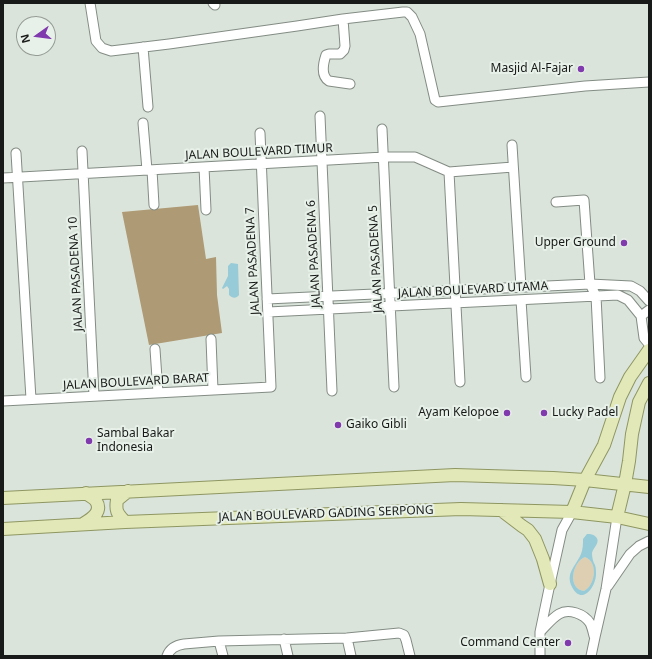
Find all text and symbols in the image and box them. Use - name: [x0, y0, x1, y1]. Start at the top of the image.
- north arrow: [16, 16, 56, 56]
- text: N: [16, 33, 33, 45]
- place label: Masjid Al-Fajar: [491, 62, 573, 76]
- marker: Masjid Al-Fajar: [576, 64, 586, 74]
- street label: JALAN BOULEVARD TIMUR: [185, 141, 333, 163]
- street label: JALAN PASADENA 6: [304, 200, 324, 308]
- street label: JALAN PASADENA 5: [366, 205, 386, 313]
- street label: JALAN PASADENA 7: [243, 207, 263, 315]
- street label: JALAN PASADENA 10: [66, 216, 86, 332]
- place label: Upper Ground: [535, 236, 616, 250]
- marker: Upper Ground: [619, 238, 629, 248]
- street label: JALAN BOULEVARD UTAMA: [397, 279, 549, 301]
- street label: JALAN BOULEVARD BARAT: [63, 371, 209, 393]
- place label: Ayam Kelopoe: [418, 406, 499, 420]
- place label: Lucky Padel: [552, 406, 618, 420]
- marker: Ayam Kelopoe: [502, 408, 512, 418]
- marker: Lucky Padel: [539, 408, 549, 418]
- place label: Gaiko Gibli: [346, 418, 407, 432]
- marker: Gaiko Gibli: [333, 420, 343, 430]
- place label: Sambal Bakar Indonesia: [97, 427, 174, 455]
- marker: Sambal Bakar Indonesia: [84, 436, 94, 446]
- street label: JALAN BOULEVARD GADING SERPONG: [218, 503, 434, 525]
- place label: Command Center: [460, 636, 560, 650]
- marker: Command Center: [563, 638, 573, 648]

